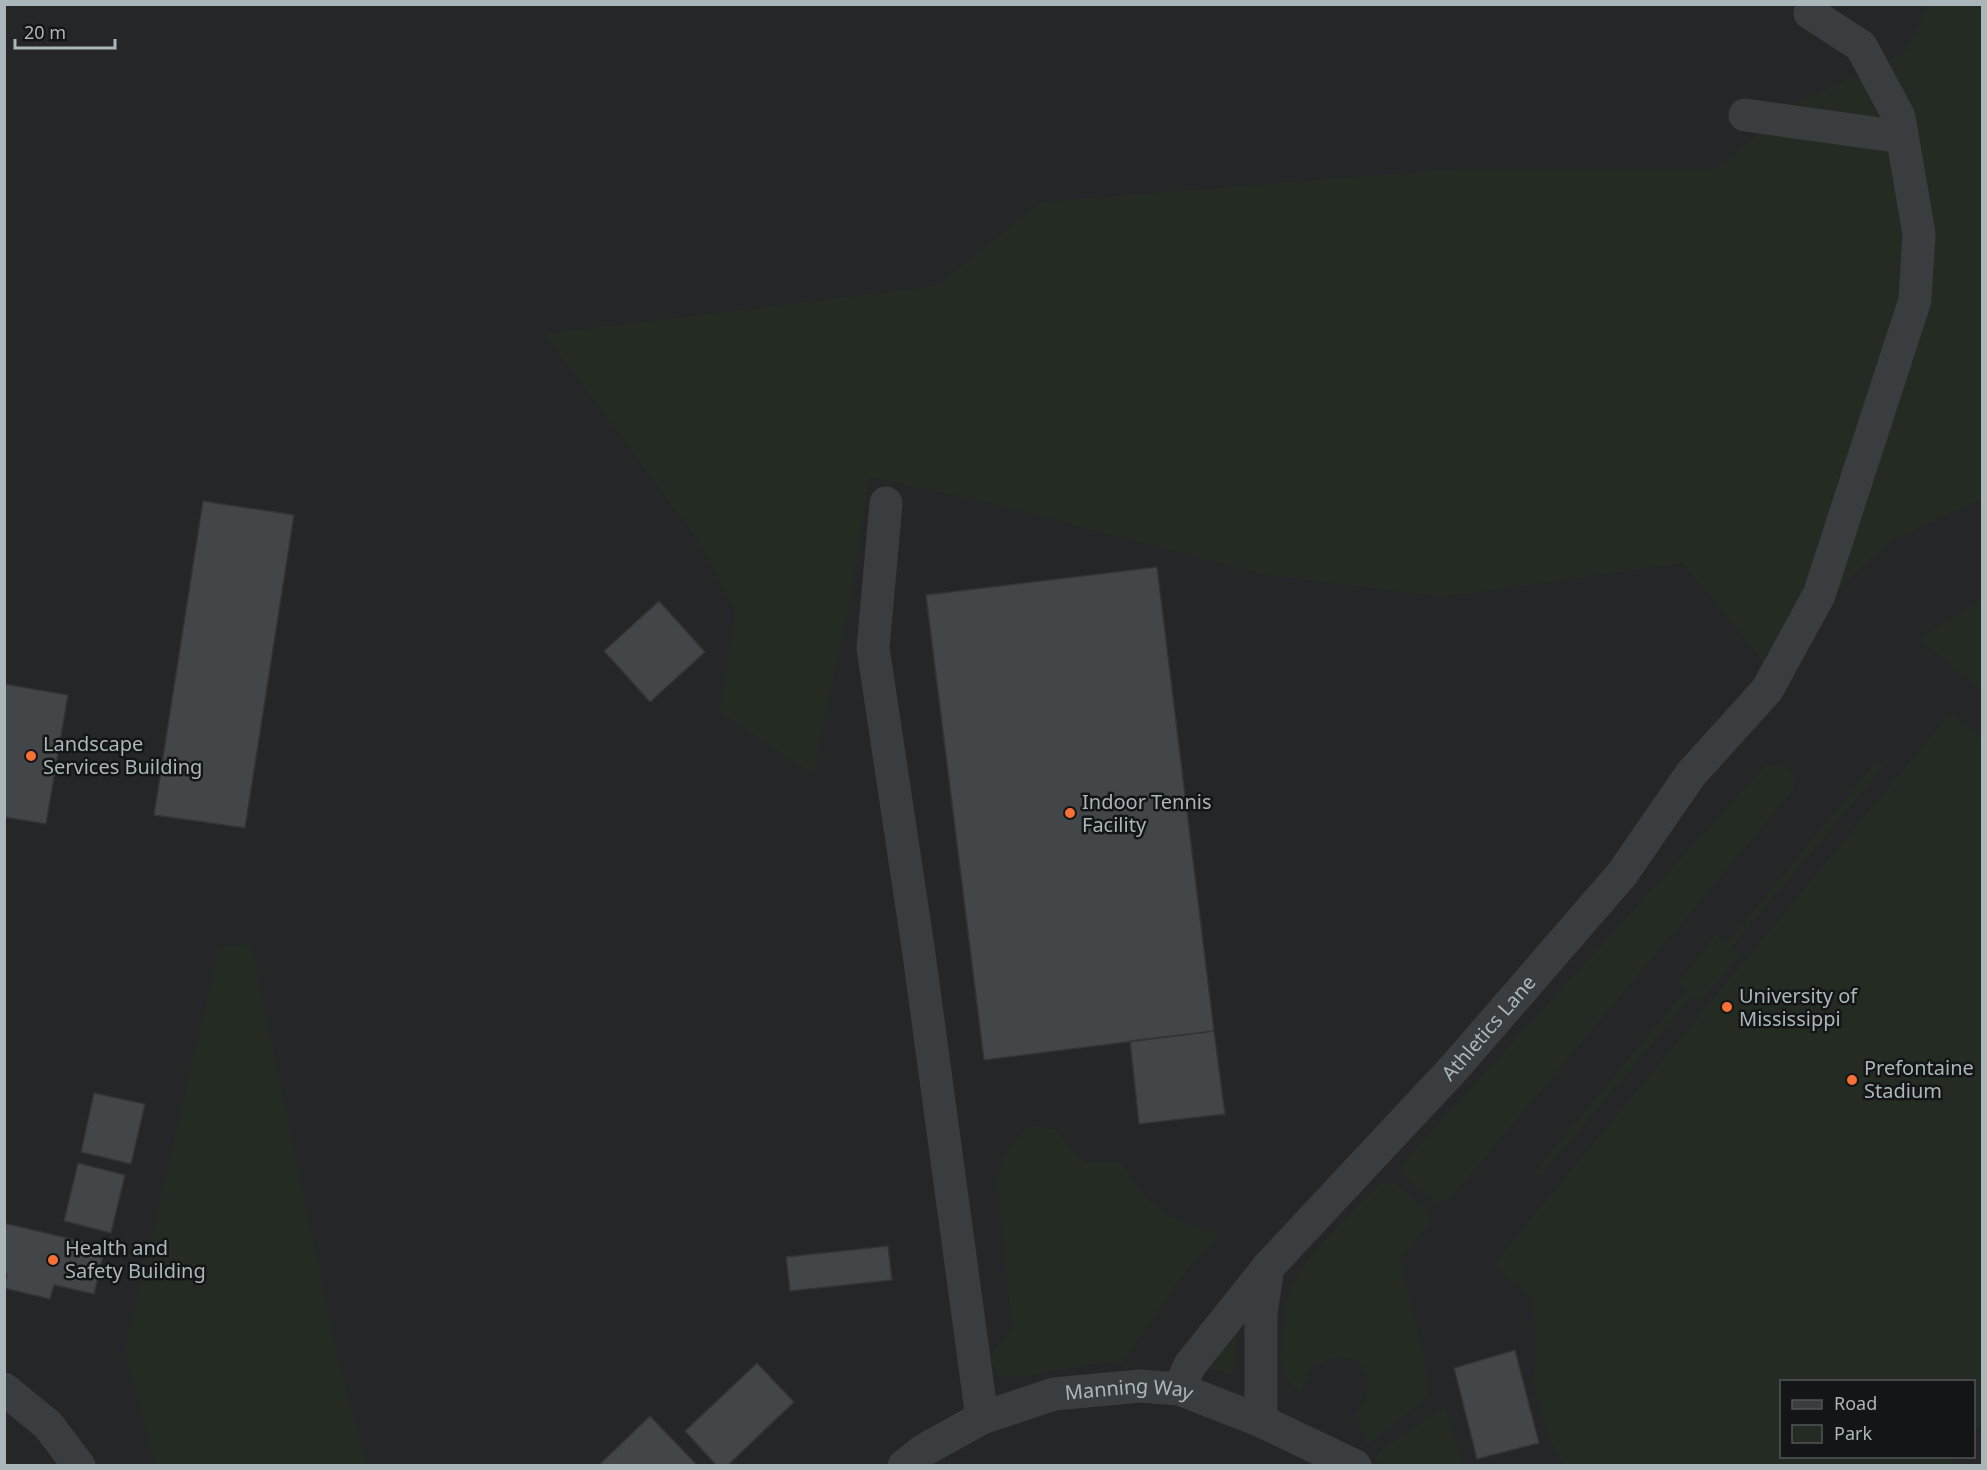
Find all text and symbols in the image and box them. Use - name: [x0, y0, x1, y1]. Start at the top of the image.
- scale bar: [15, 12, 116, 50]
- text: 20 m: [24, 20, 66, 44]
- place label: Landscape Services Building: [43, 730, 202, 780]
- marker: Landscape Services Building: [24, 749, 38, 763]
- place label: Indoor Tennis Facility: [1082, 788, 1212, 838]
- marker: Indoor Tennis Facility: [1063, 806, 1077, 820]
- street label: Athletics Lane: [1435, 969, 1541, 1086]
- place label: University of Mississippi: [1739, 982, 1858, 1032]
- marker: University of Mississippi: [1720, 1000, 1734, 1014]
- place label: Prefontaine Stadium: [1864, 1054, 1974, 1104]
- marker: Prefontaine Stadium: [1845, 1073, 1859, 1087]
- place label: Health and Safety Building: [65, 1234, 206, 1284]
- marker: Health and Safety Building: [46, 1253, 60, 1267]
- street label: Manning Way: [1063, 1372, 1198, 1407]
- legend: [1780, 1380, 1975, 1458]
- text: Road: [1834, 1391, 1877, 1415]
- text: Park: [1834, 1421, 1872, 1445]

